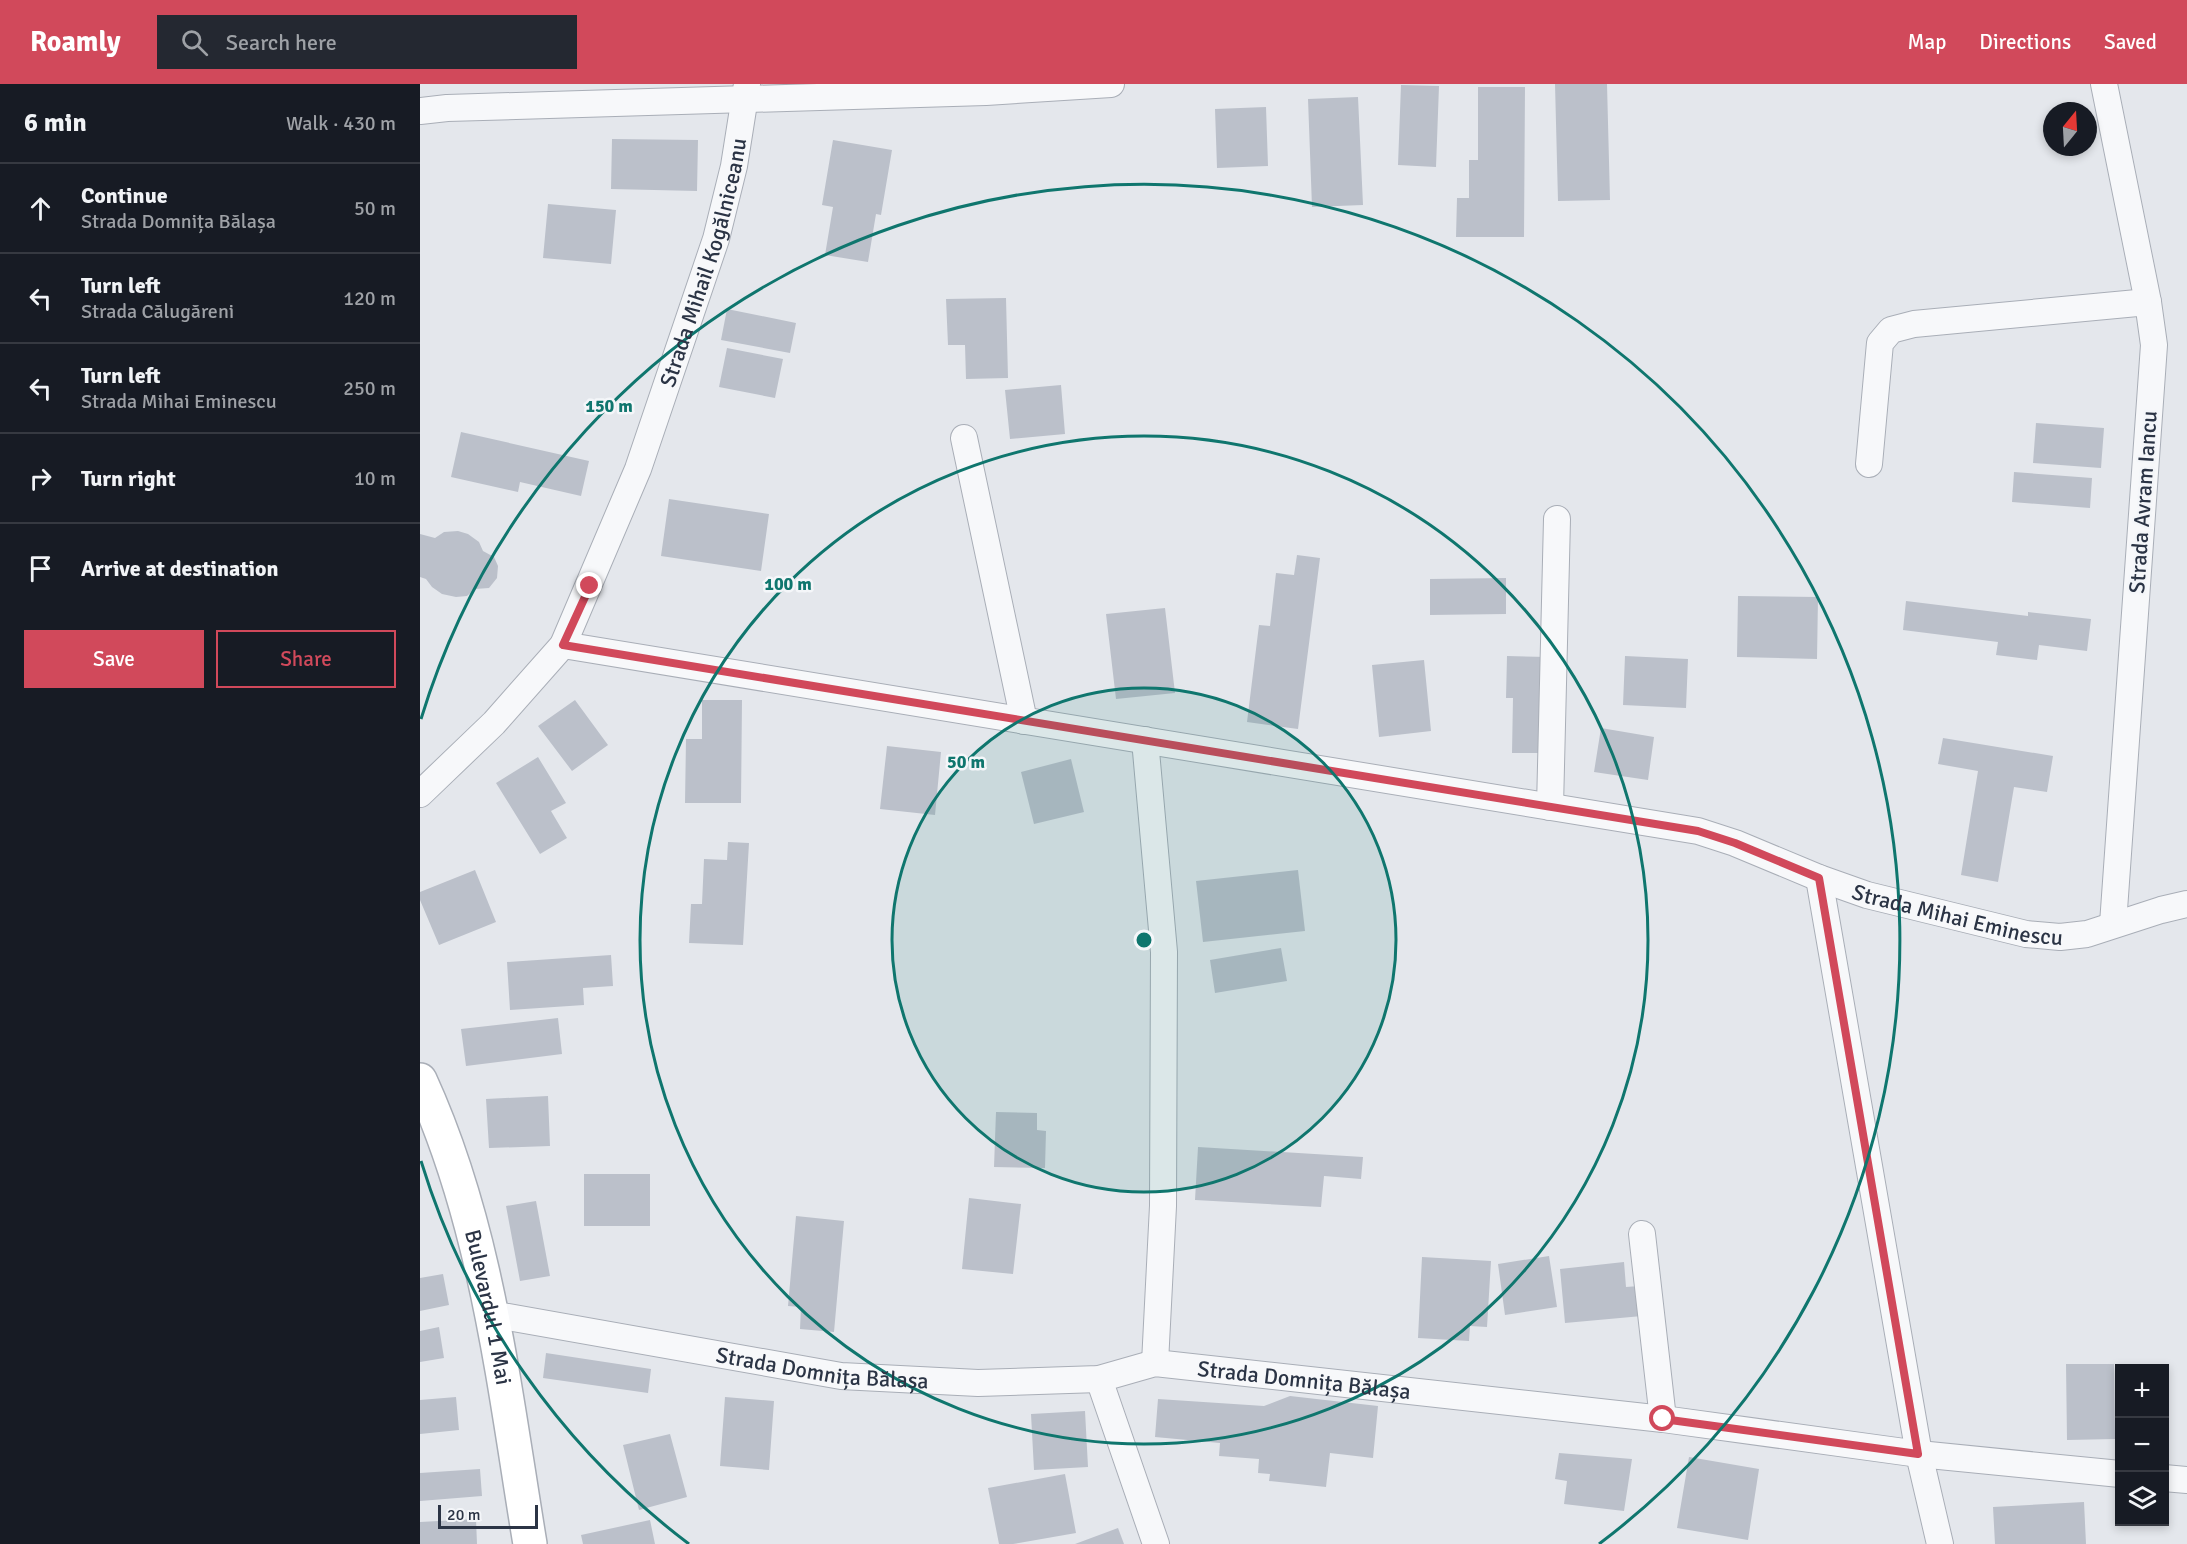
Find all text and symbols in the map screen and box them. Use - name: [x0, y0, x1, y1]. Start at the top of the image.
- search box: [157, 15, 577, 69]
- text: Roamly: [30, 25, 121, 59]
- icon: search: [178, 26, 211, 59]
- text: Search here: [226, 29, 337, 56]
- text: Map: [1908, 29, 1946, 55]
- text: Directions: [1979, 29, 2071, 55]
- text: Saved: [2104, 29, 2157, 55]
- north arrow: [2043, 102, 2097, 156]
- text: 6 min: [24, 107, 87, 139]
- text: Walk · 430 m: [286, 111, 396, 136]
- street label: Strada Mihail Kogălniceanu: [653, 136, 752, 390]
- text: Continue: [81, 182, 168, 209]
- icon: ahead: [24, 192, 57, 225]
- text: 50 m: [354, 196, 396, 221]
- text: Strada Domnița Bălașa: [81, 209, 276, 234]
- text: Turn left: [81, 272, 161, 299]
- icon: left: [24, 282, 57, 315]
- text: 120 m: [343, 286, 396, 311]
- text: Strada Călugăreni: [81, 299, 234, 324]
- text: Turn left: [81, 362, 161, 389]
- icon: left: [24, 372, 57, 405]
- text: 250 m: [343, 376, 396, 401]
- text: Strada Mihai Eminescu: [81, 389, 277, 414]
- text: 150 m: [585, 395, 633, 417]
- street label: Strada Avram Iancu: [2123, 410, 2163, 594]
- icon: right: [24, 462, 57, 495]
- text: Turn right: [81, 465, 176, 492]
- text: 10 m: [354, 466, 396, 491]
- icon: arrive: [24, 552, 57, 585]
- text: Arrive at destination: [81, 555, 278, 582]
- route end: [576, 572, 602, 598]
- text: 100 m: [764, 573, 812, 595]
- button: Save: [24, 630, 204, 688]
- button: Share: [216, 630, 396, 688]
- text: 50 m: [947, 751, 985, 773]
- street label: Strada Mihai Eminescu: [1849, 877, 2064, 951]
- centre of rings: [1134, 930, 1154, 950]
- street label: Bulevardul 1 Mai: [459, 1226, 518, 1387]
- street label: Strada Domnița Bălașa: [714, 1341, 929, 1394]
- street label: Strada Domnița Bălașa: [1196, 1354, 1412, 1405]
- map controls: [2115, 1364, 2169, 1526]
- button: +: [2115, 1364, 2169, 1418]
- route start: [1649, 1405, 1675, 1431]
- button: −: [2115, 1418, 2169, 1472]
- button: layers: [2115, 1472, 2169, 1526]
- scale bar: [438, 1502, 538, 1530]
- text: 20 m: [447, 1505, 481, 1525]

